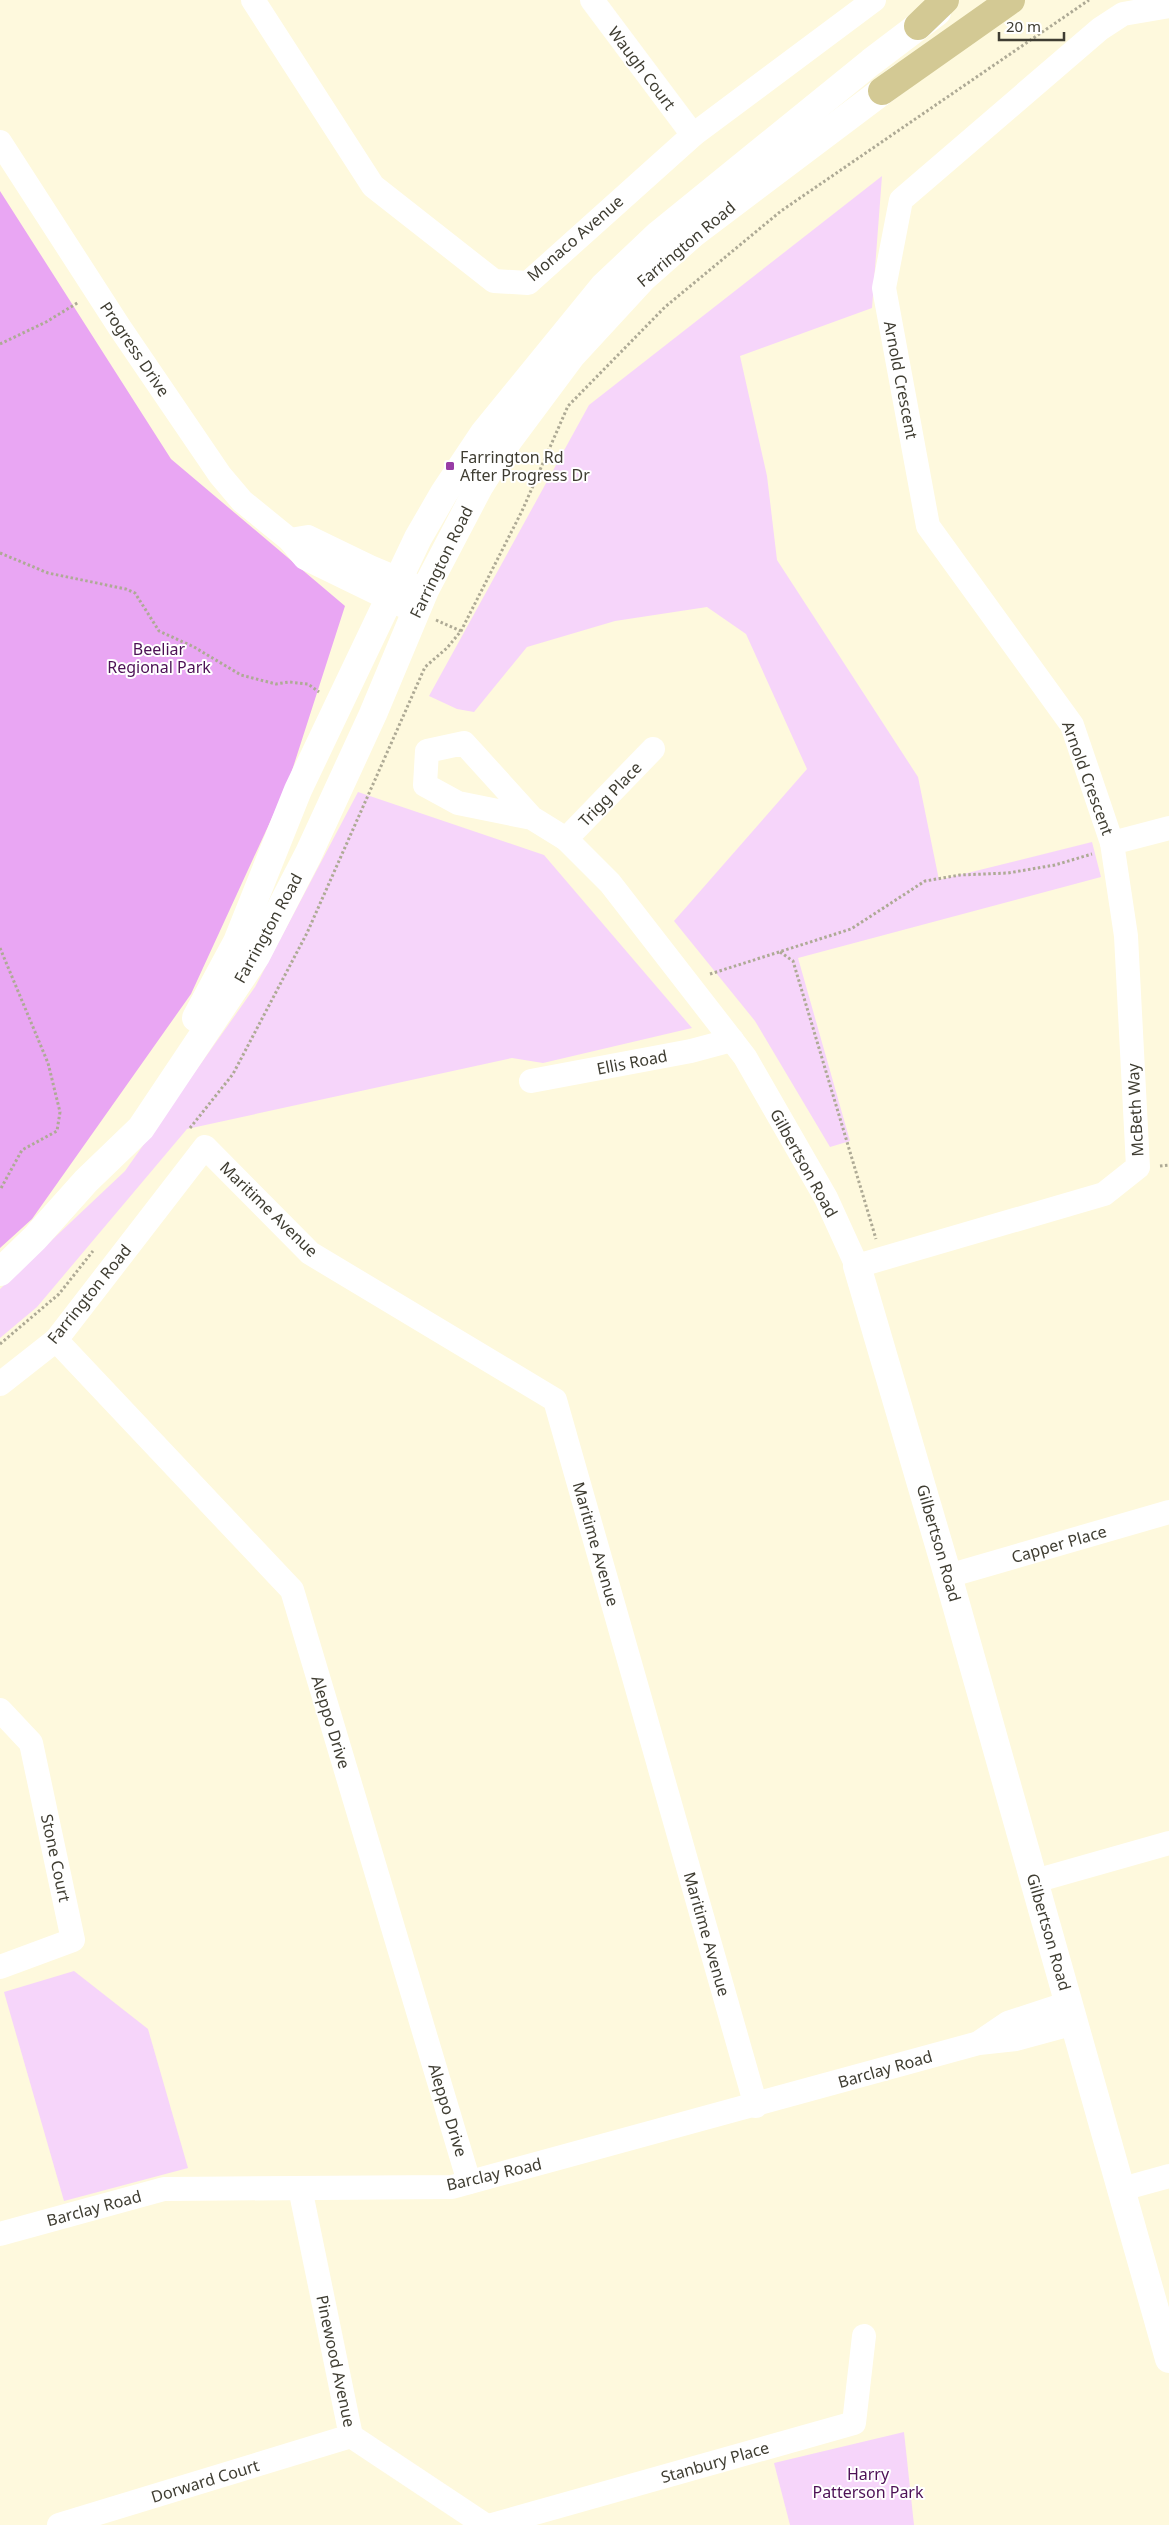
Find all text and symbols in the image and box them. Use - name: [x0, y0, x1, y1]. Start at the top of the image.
- scale bar: [999, 10, 1064, 42]
- text: 20 m: [1006, 16, 1041, 36]
- street label: Waugh Court: [603, 22, 681, 114]
- street label: Monaco Avenue: [522, 190, 628, 286]
- street label: Farrington Road: [632, 196, 740, 292]
- street label: Progress Drive: [95, 297, 175, 401]
- street label: Arnold Crescent: [879, 319, 923, 441]
- place label: Farrington Rd After Progress Dr: [460, 446, 590, 486]
- marker: Farrington Rd After Progress Dr: [444, 460, 456, 472]
- street label: Farrington Road: [404, 502, 478, 622]
- park label: Beeliar Regional Park: [107, 638, 211, 678]
- street label: Arnold Crescent: [1057, 718, 1119, 838]
- street label: Trigg Place: [574, 757, 646, 831]
- street label: Farrington Road: [229, 869, 307, 987]
- street label: Ellis Road: [595, 1044, 669, 1080]
- street label: McBeth Way: [1122, 1062, 1148, 1157]
- street label: Gilbertson Road: [765, 1105, 843, 1221]
- street label: Maritime Avenue: [215, 1156, 323, 1262]
- street label: Farrington Road: [42, 1240, 136, 1348]
- street label: Maritime Avenue: [568, 1479, 624, 1609]
- street label: Gilbertson Road: [912, 1482, 966, 1604]
- street label: Capper Place: [1009, 1520, 1109, 1568]
- street label: Aleppo Drive: [306, 1673, 356, 1771]
- street label: Stone Court: [36, 1812, 76, 1904]
- street label: Maritime Avenue: [679, 1869, 735, 1999]
- street label: Gilbertson Road: [1022, 1871, 1076, 1993]
- street label: Barclay Road: [835, 2045, 935, 2093]
- street label: Aleppo Drive: [423, 2061, 473, 2159]
- street label: Barclay Road: [444, 2152, 544, 2196]
- street label: Barclay Road: [44, 2185, 144, 2231]
- street label: Pinewood Avenue: [311, 2293, 361, 2429]
- street label: Stanbury Place: [658, 2436, 772, 2488]
- street label: Dorward Court: [148, 2454, 262, 2508]
- park label: Harry Patterson Park: [812, 2463, 924, 2503]

